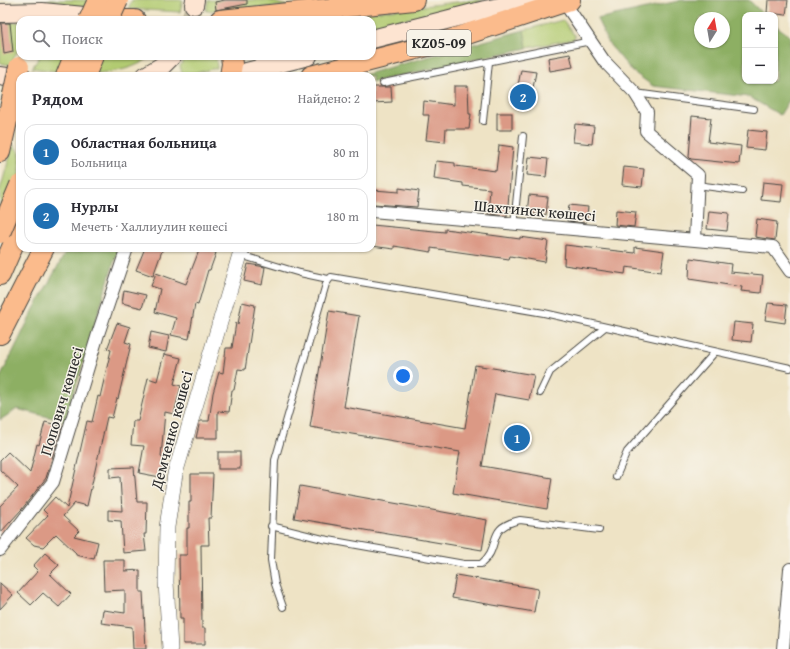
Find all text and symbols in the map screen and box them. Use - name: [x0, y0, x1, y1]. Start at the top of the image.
- north arrow: [694, 12, 730, 48]
- map controls: [742, 12, 778, 84]
- button: +: [742, 12, 778, 48]
- search box: [16, 16, 376, 60]
- icon: search: [30, 27, 52, 49]
- text: Поиск: [62, 28, 103, 49]
- road number: KZ05-09: [407, 30, 471, 56]
- button: −: [742, 48, 778, 84]
- pin: 2: [510, 82, 536, 112]
- text: Рядом: [32, 86, 83, 111]
- text: Найдено: 2: [298, 89, 360, 108]
- text: Областная больница: [71, 132, 217, 153]
- text: 1: [43, 143, 49, 162]
- text: 80 m: [333, 143, 359, 162]
- text: Больница: [71, 153, 127, 172]
- street label: Шахтинск көшесі: [473, 193, 598, 227]
- text: Нурлы: [71, 196, 118, 217]
- text: 2: [43, 207, 49, 226]
- text: 180 m: [327, 207, 359, 226]
- text: Мечеть · Халлиулин көшесі: [71, 217, 228, 236]
- street label: Попович көшесі: [33, 343, 89, 458]
- your location: [393, 366, 413, 386]
- street label: Демченко көшесі: [143, 367, 199, 493]
- pin: 1: [504, 423, 530, 453]

